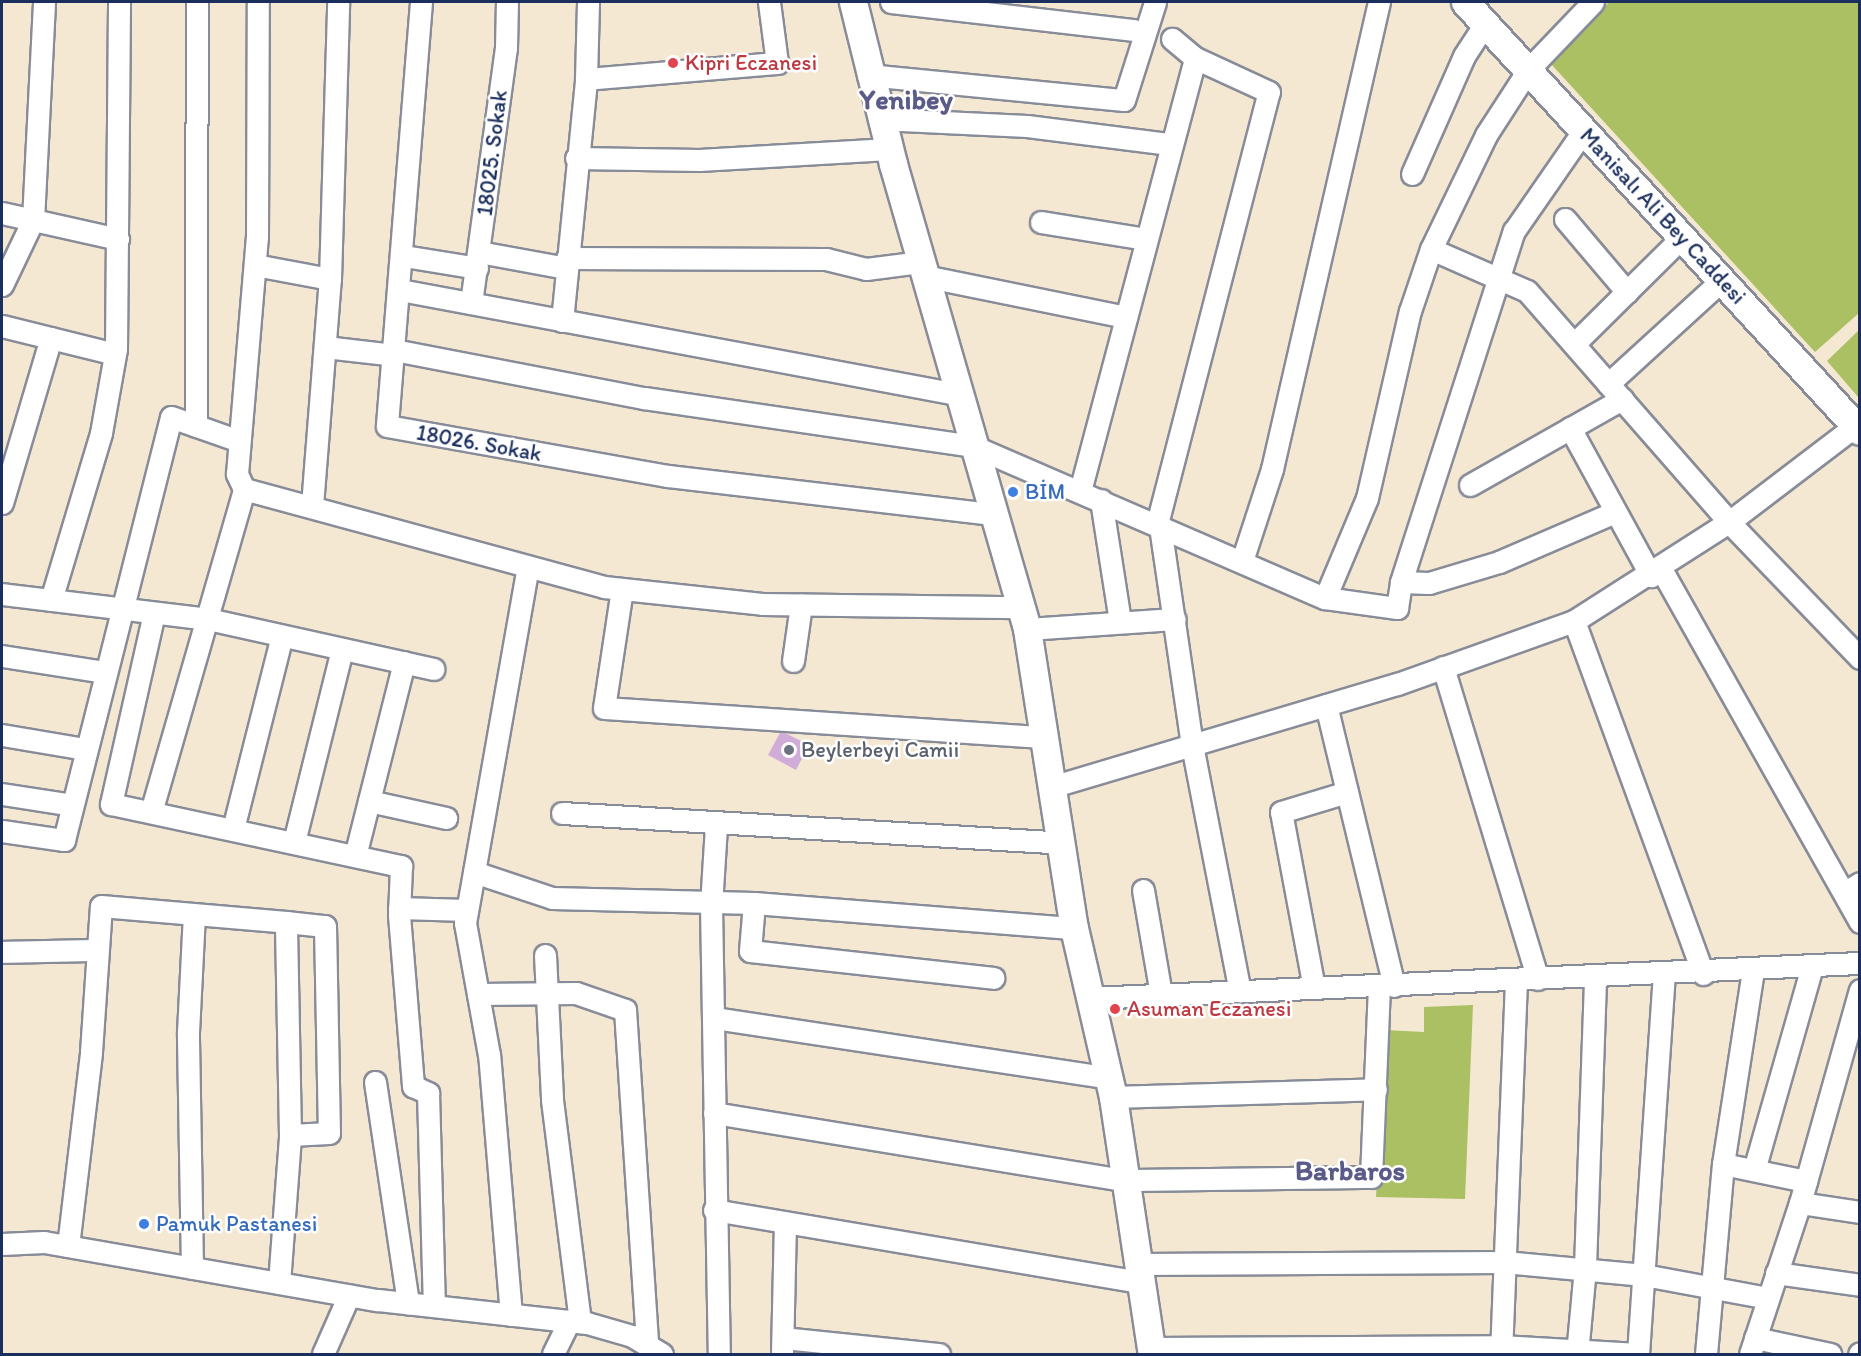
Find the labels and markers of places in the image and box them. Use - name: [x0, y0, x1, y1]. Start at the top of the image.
- place label: Kipri Eczanesi: [685, 50, 817, 76]
- marker: Kipri Eczanesi: [666, 56, 680, 70]
- place label: BİM: [1025, 479, 1065, 505]
- marker: BİM: [1006, 485, 1020, 499]
- place label: Beylerbeyi Camii: [801, 737, 960, 763]
- marker: Beylerbeyi Camii: [782, 743, 796, 757]
- place label: Asuman Eczanesi: [1127, 996, 1291, 1022]
- marker: Asuman Eczanesi: [1108, 1002, 1122, 1016]
- place label: Pamuk Pastanesi: [156, 1211, 317, 1237]
- marker: Pamuk Pastanesi: [137, 1217, 151, 1231]

